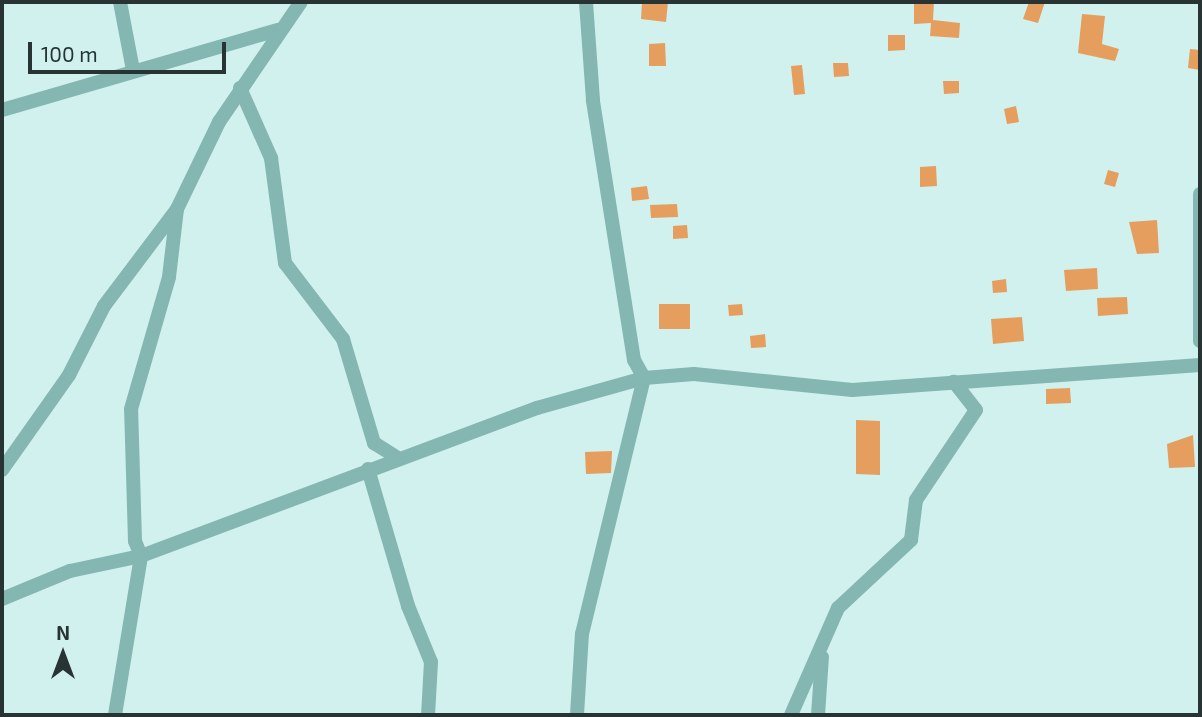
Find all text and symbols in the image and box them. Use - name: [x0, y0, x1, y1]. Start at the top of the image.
- scale bar: [32, 28, 229, 72]
- text: 100 m: [41, 41, 98, 66]
- north arrow: [28, 619, 98, 689]
- text: N: [56, 621, 70, 644]

